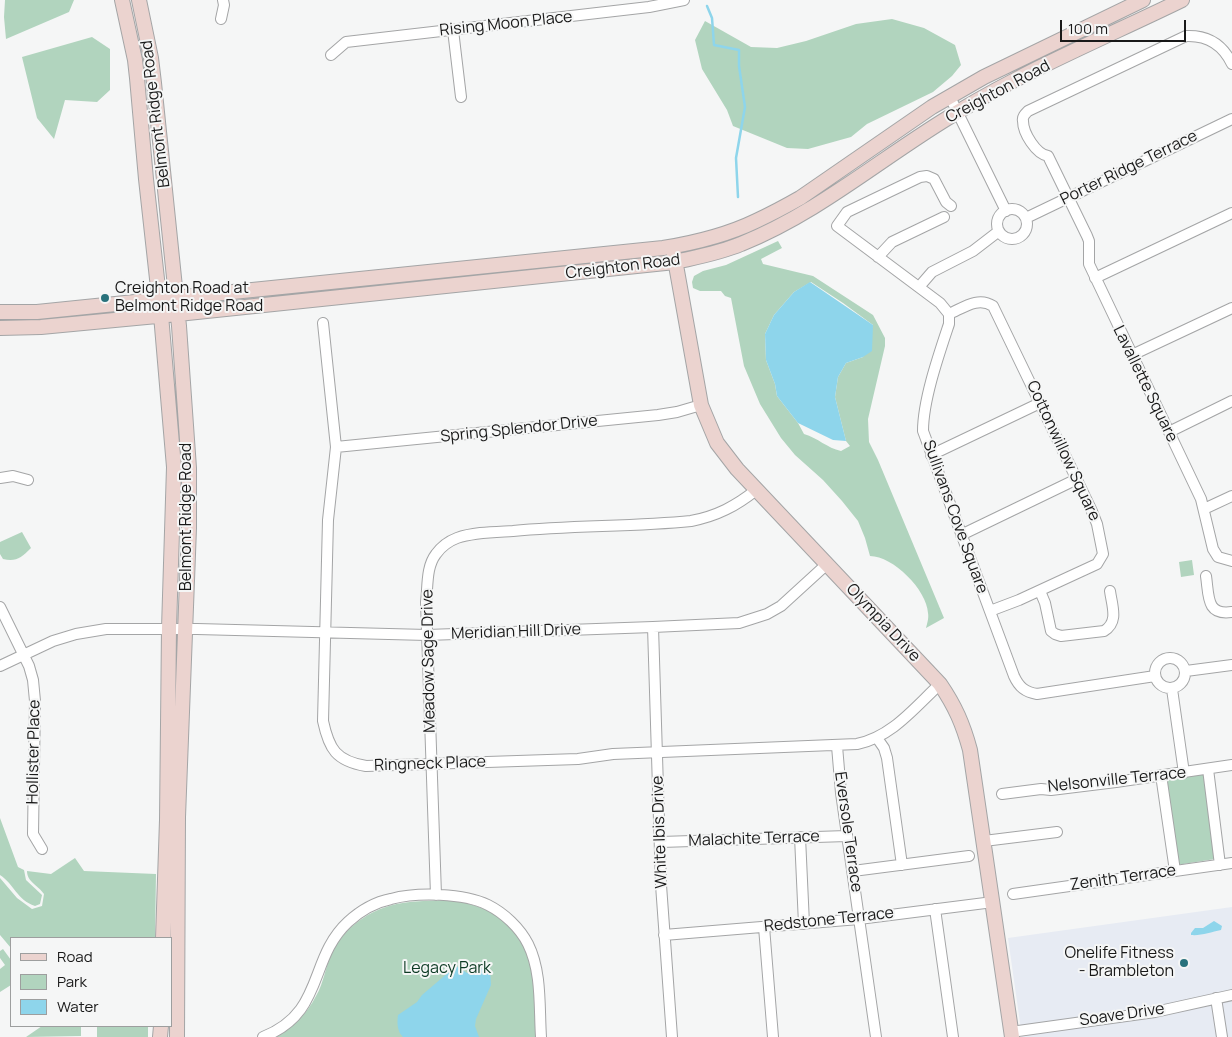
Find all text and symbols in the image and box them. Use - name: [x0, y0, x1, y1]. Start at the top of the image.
- street label: Rising Moon Place: [439, 7, 573, 41]
- scale bar: [1062, 10, 1188, 42]
- text: 100 m: [1068, 18, 1108, 39]
- street label: Belmont Ridge Road: [137, 39, 175, 189]
- street label: Creighton Road: [943, 56, 1053, 128]
- street label: Porter Ridge Terrace: [1057, 126, 1201, 210]
- street label: Creighton Road: [565, 250, 681, 284]
- place label: Creighton Road at Belmont Ridge Road: [115, 279, 263, 317]
- marker: Creighton Road at Belmont Ridge Road: [99, 292, 111, 304]
- street label: Lavallette Square: [1108, 323, 1182, 445]
- street label: Cottonwillow Square: [1022, 378, 1104, 524]
- street label: Spring Splendor Drive: [439, 411, 599, 447]
- street label: Sullivans Cove Square: [918, 438, 992, 596]
- street label: Belmont Ridge Road: [177, 443, 197, 591]
- street label: Olympia Drive: [842, 580, 924, 666]
- street label: Meadow Sage Drive: [418, 589, 440, 733]
- street label: Meridian Hill Drive: [451, 620, 581, 644]
- street label: Hollister Place: [23, 699, 45, 805]
- street label: Ringneck Place: [374, 752, 486, 776]
- street label: Nelsonville Terrace: [1047, 763, 1187, 797]
- street label: Eversole Terrace: [830, 770, 866, 894]
- street label: White Ibis Drive: [648, 775, 672, 889]
- street label: Malachite Terrace: [688, 827, 820, 851]
- street label: Zenith Terrace: [1069, 861, 1177, 895]
- street label: Redstone Terrace: [763, 904, 895, 936]
- legend: [10, 937, 172, 1027]
- place label: Onelife Fitness - Brambleton: [1064, 944, 1174, 982]
- text: Road: [57, 946, 93, 967]
- marker: Onelife Fitness - Brambleton: [1178, 957, 1190, 969]
- park label: Legacy Park: [403, 959, 491, 979]
- text: Park: [57, 971, 87, 992]
- text: Water: [57, 996, 99, 1017]
- street label: Soave Drive: [1078, 1000, 1166, 1030]

